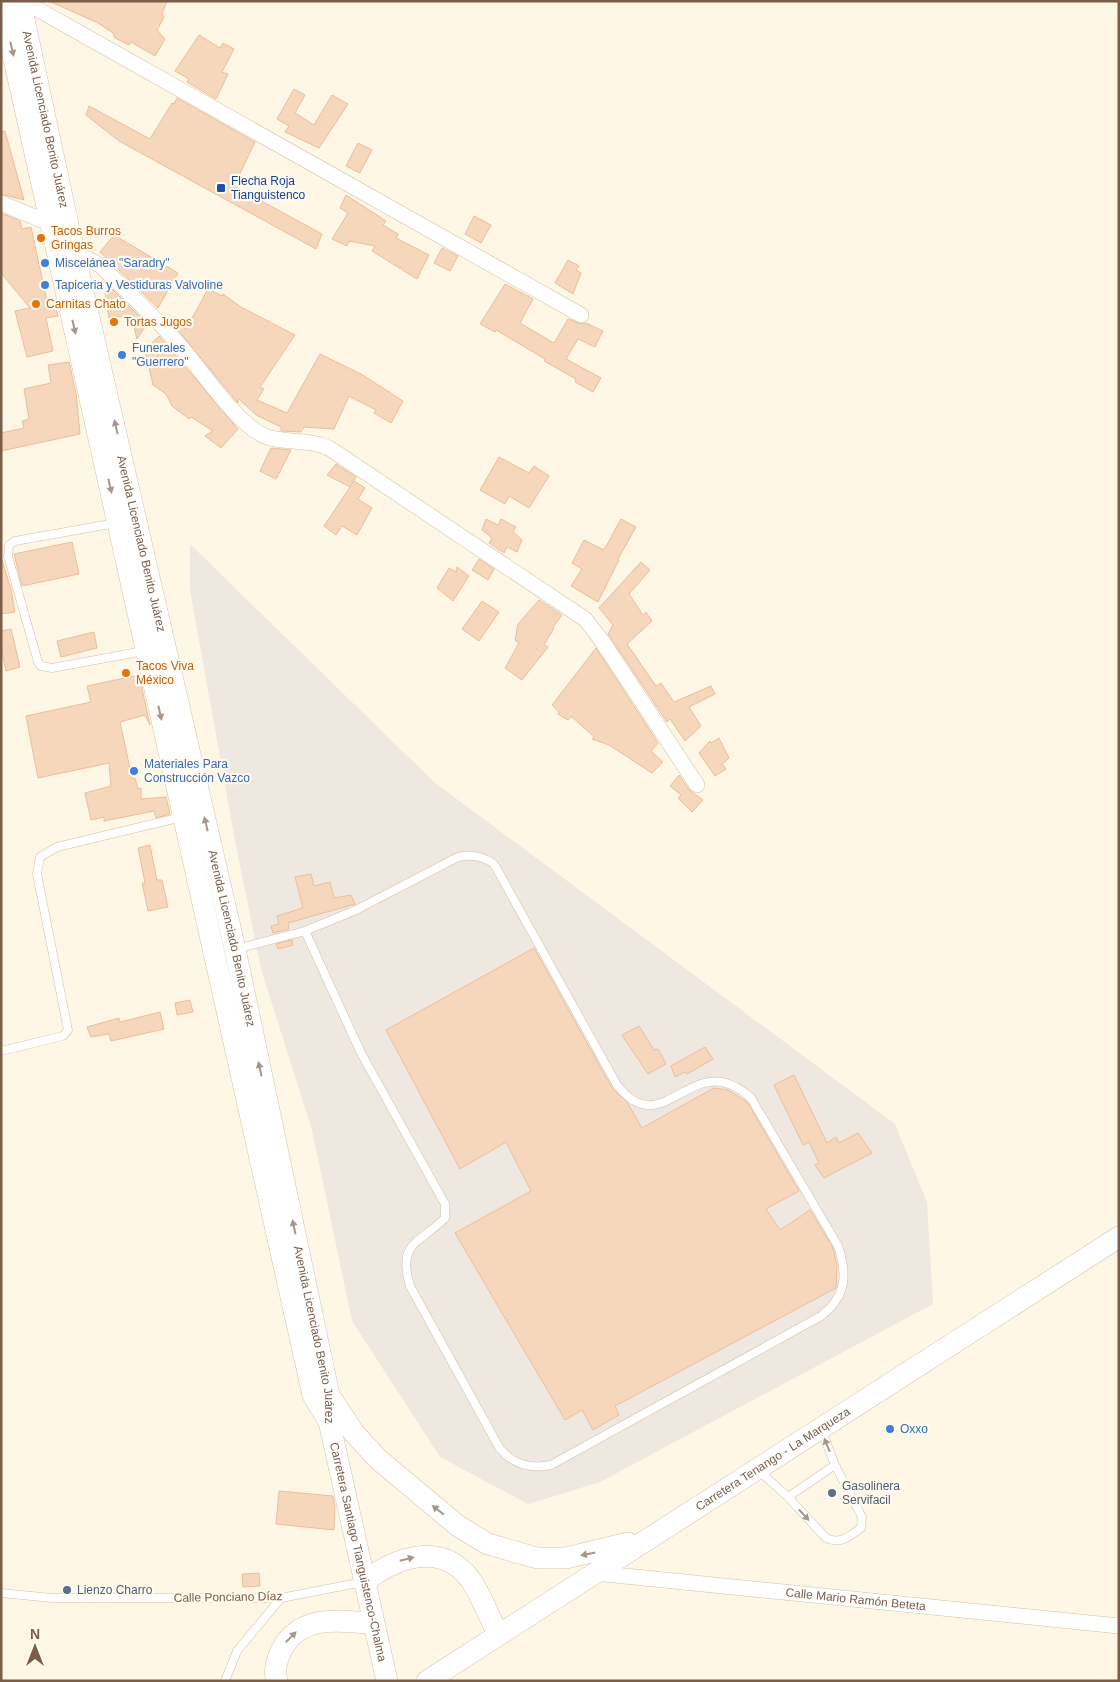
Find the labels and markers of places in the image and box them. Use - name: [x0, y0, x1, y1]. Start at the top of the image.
- place label: Flecha Roja Tianguistenco: [231, 174, 306, 202]
- marker: Flecha Roja Tianguistenco: [215, 182, 227, 194]
- place label: Tacos Burros Gringas: [51, 224, 121, 252]
- marker: Tacos Burros Gringas: [35, 232, 47, 244]
- place label: Miscelánea "Saradry": [55, 256, 170, 270]
- marker: Miscelánea "Saradry": [39, 257, 51, 269]
- place label: Tapiceria y Vestiduras Valvoline: [55, 278, 223, 292]
- marker: Tapiceria y Vestiduras Valvoline: [39, 279, 51, 291]
- place label: Carnitas Chato: [46, 297, 126, 311]
- marker: Carnitas Chato: [30, 298, 42, 310]
- place label: Tortas Jugos: [124, 315, 192, 329]
- marker: Tortas Jugos: [108, 316, 120, 328]
- place label: Funerales "Guerrero": [132, 341, 189, 369]
- marker: Funerales "Guerrero": [116, 349, 128, 361]
- place label: Tacos Viva México: [136, 659, 194, 687]
- marker: Tacos Viva México: [120, 667, 132, 679]
- place label: Materiales Para Construcción Vazco: [144, 757, 250, 785]
- marker: Materiales Para Construcción Vazco: [128, 765, 140, 777]
- place label: Oxxo: [900, 1422, 928, 1436]
- marker: Oxxo: [884, 1423, 896, 1435]
- place label: Gasolinera Servifacil: [842, 1479, 900, 1507]
- marker: Gasolinera Servifacil: [826, 1487, 838, 1499]
- place label: Lienzo Charro: [77, 1583, 153, 1597]
- marker: Lienzo Charro: [61, 1584, 73, 1596]

